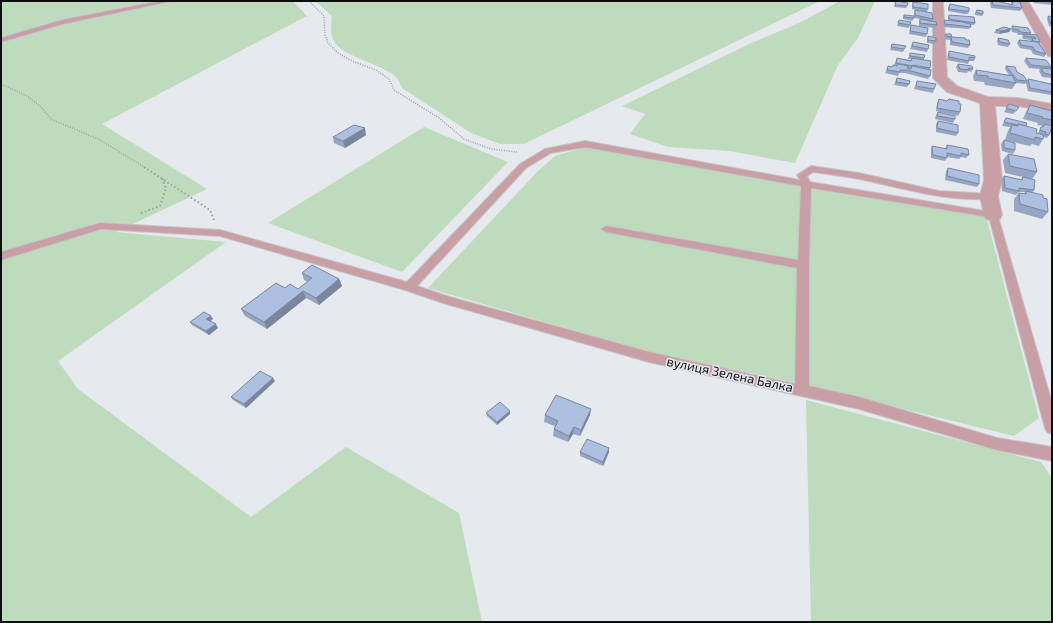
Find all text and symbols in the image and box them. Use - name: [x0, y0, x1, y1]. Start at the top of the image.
- street label: вулиця Зелена Балка: [665, 353, 795, 395]

